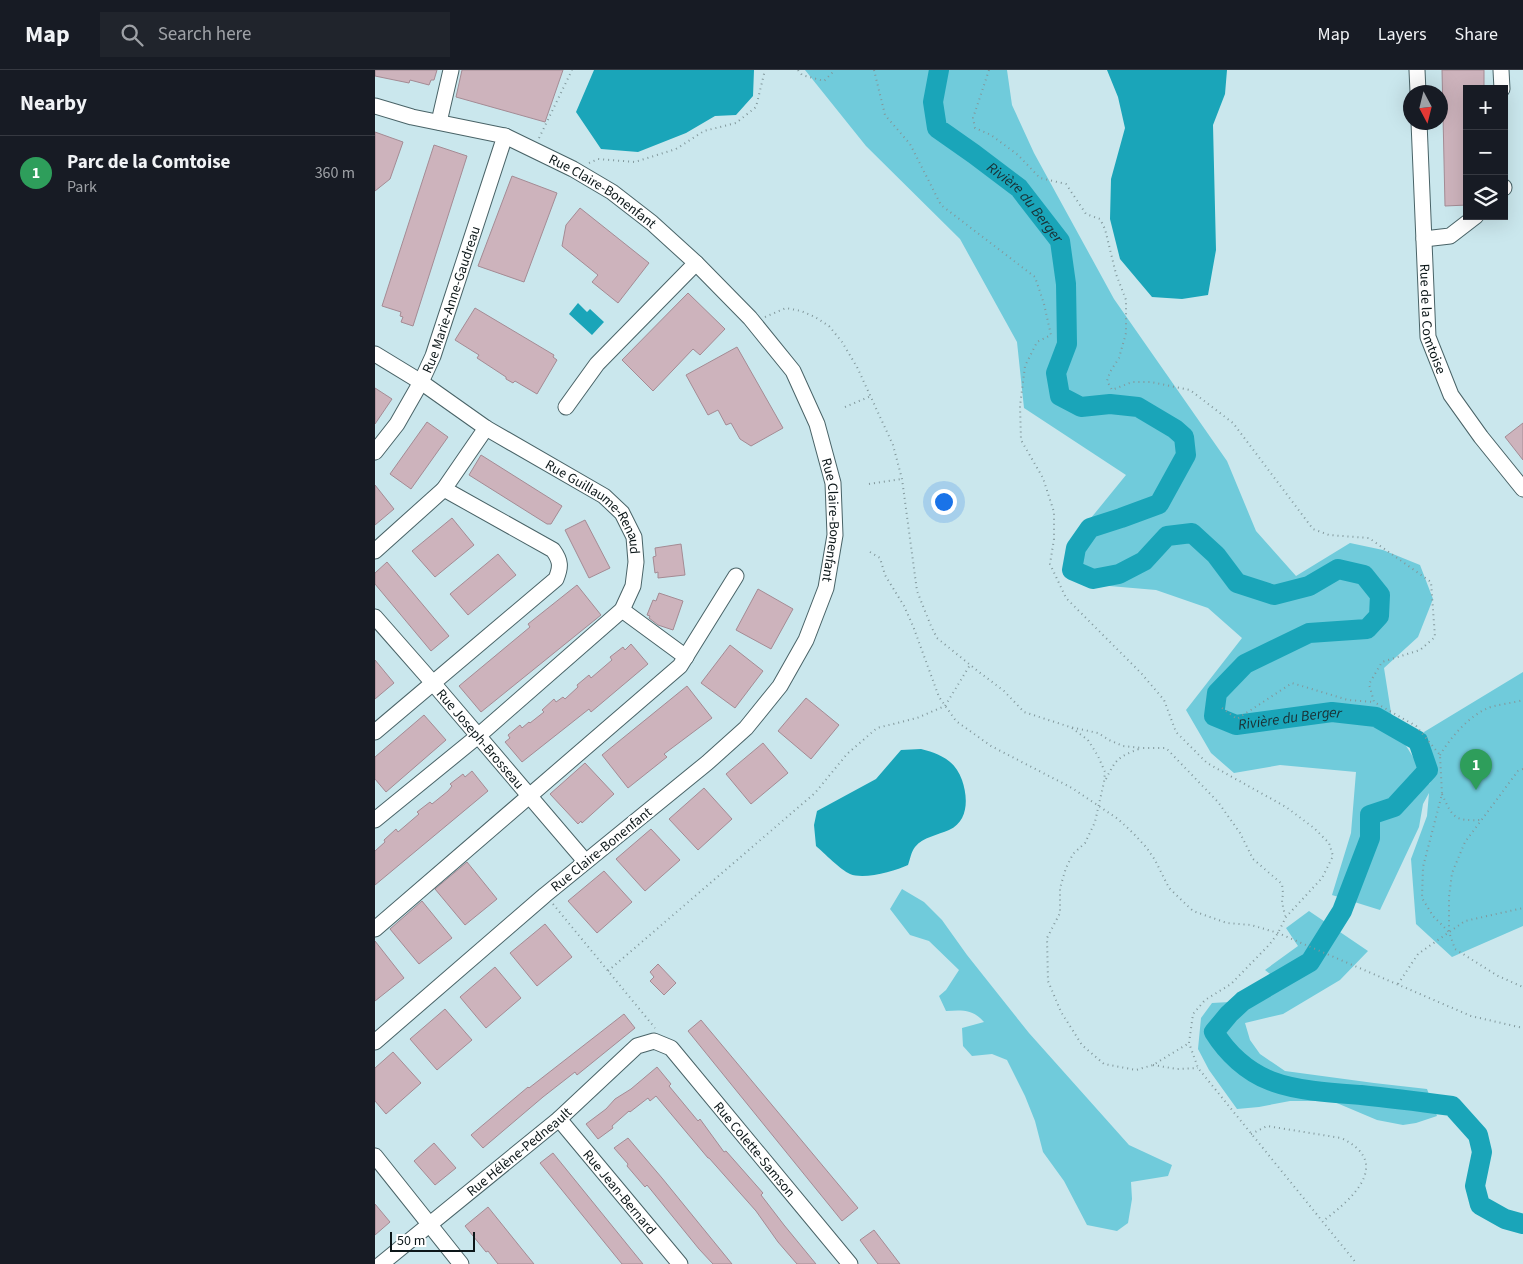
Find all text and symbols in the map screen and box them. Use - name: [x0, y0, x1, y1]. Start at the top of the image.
- search box: [100, 12, 450, 57]
- text: Map: [25, 17, 70, 52]
- icon: search: [118, 21, 146, 49]
- text: Search here: [158, 21, 251, 48]
- text: Map: [1318, 22, 1350, 47]
- text: Layers: [1378, 22, 1427, 47]
- text: Share: [1455, 22, 1498, 47]
- north arrow: [1403, 85, 1448, 130]
- map controls: [1463, 85, 1508, 220]
- button: +: [1463, 85, 1508, 130]
- text: Nearby: [20, 88, 87, 118]
- button: −: [1463, 130, 1508, 175]
- text: Parc de la Comtoise: [67, 149, 230, 176]
- street label: Rue Claire-Bonenfant: [545, 150, 661, 234]
- water label: Rivière du Berger: [982, 157, 1068, 248]
- text: 1: [32, 162, 40, 184]
- text: 360 m: [315, 162, 355, 184]
- button: layers: [1463, 175, 1508, 220]
- text: Park: [67, 176, 97, 198]
- street label: Rue Marie-Anne-Gaudreau: [417, 224, 486, 377]
- street label: Rue de la Comtoise: [1414, 264, 1451, 377]
- street label: Rue Guillaume-Renaud: [541, 455, 644, 555]
- street label: Rue Claire-Bonenfant: [816, 456, 844, 583]
- your location: [931, 489, 957, 515]
- street label: Rue Joseph-Brosseau: [431, 685, 528, 794]
- water label: Rivière du Berger: [1237, 702, 1344, 736]
- pin: 1: [1460, 749, 1492, 790]
- street label: Rue Claire-Bonenfant: [547, 803, 657, 897]
- street label: Rue Colette-Samson: [709, 1098, 800, 1202]
- street label: Rue Hélène-Pedneault: [463, 1103, 577, 1201]
- street label: Rue Jean-Bernard: [578, 1146, 660, 1239]
- scale bar: [390, 1229, 475, 1252]
- text: 50 m: [397, 1231, 425, 1251]

